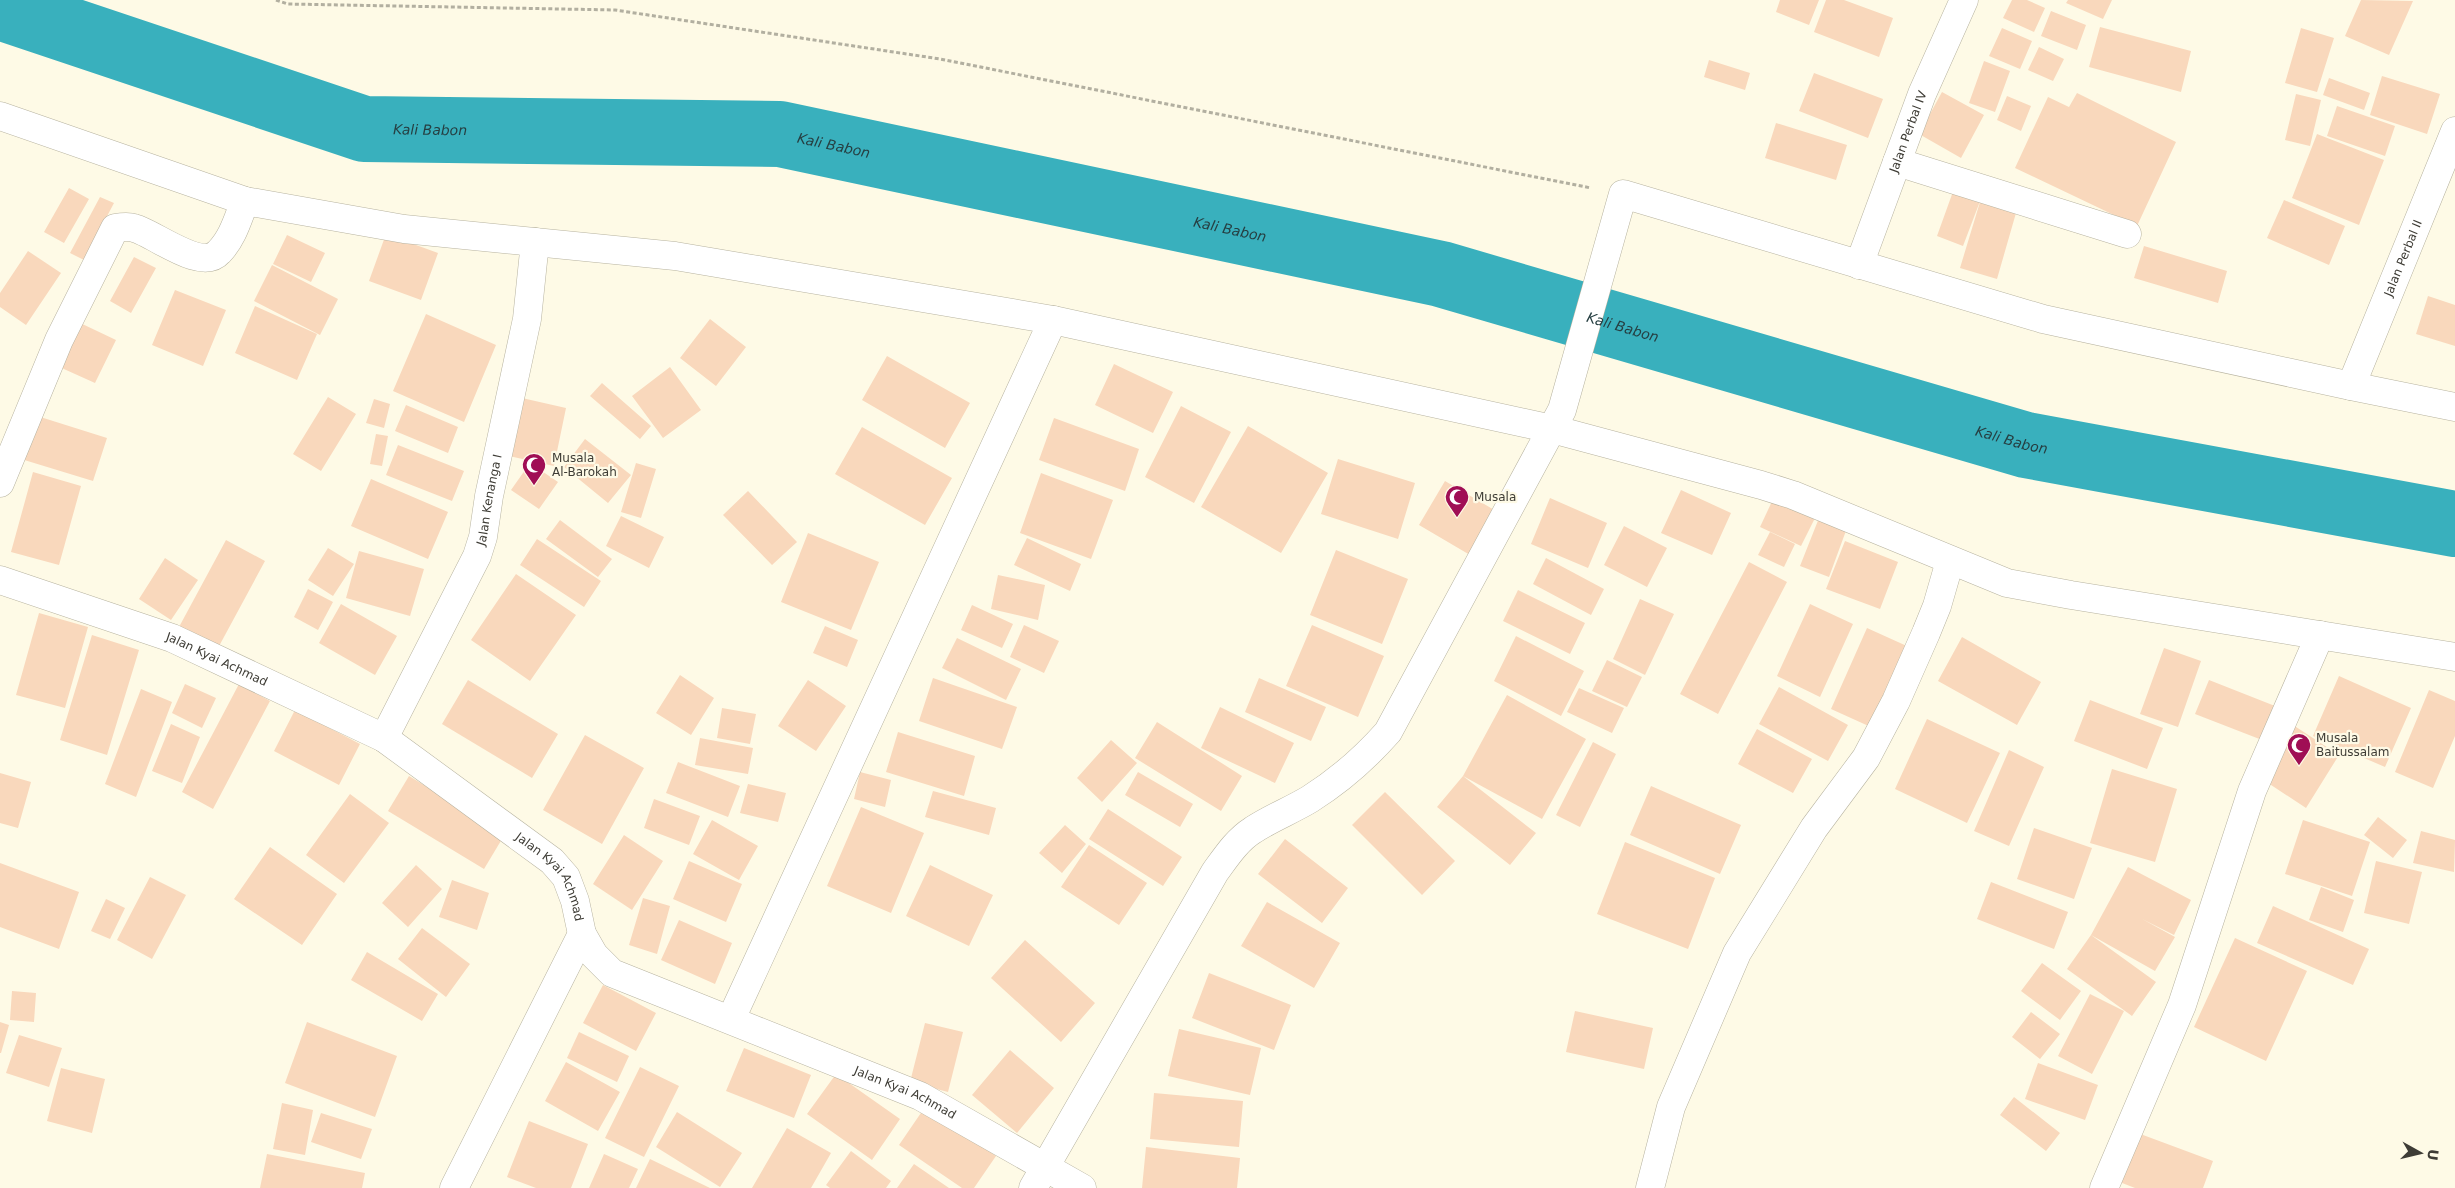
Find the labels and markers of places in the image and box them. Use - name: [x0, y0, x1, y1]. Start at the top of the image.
- place label: Musala Al-Barokah: [552, 451, 617, 479]
- mosque icon: Musala Al-Barokah: [521, 452, 547, 486]
- mosque icon: Musala: [1444, 484, 1470, 518]
- place label: Musala: [1474, 490, 1516, 504]
- place label: Musala Baitussalam: [2316, 731, 2389, 759]
- mosque icon: Musala Baitussalam: [2286, 732, 2312, 766]

